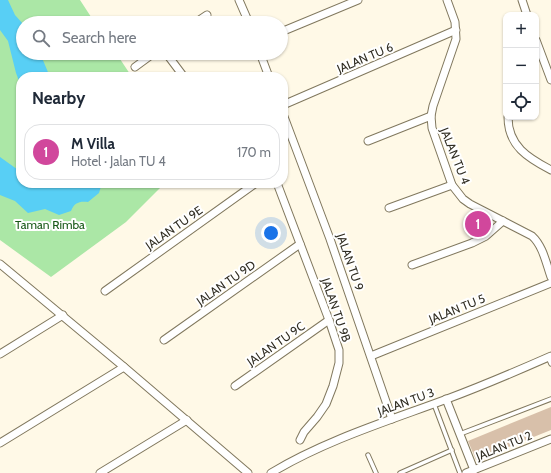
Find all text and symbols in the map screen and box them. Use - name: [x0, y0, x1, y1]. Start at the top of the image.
- map controls: [503, 12, 539, 120]
- button: +: [503, 12, 539, 48]
- search box: [16, 16, 288, 60]
- icon: search: [30, 27, 52, 49]
- text: Search here: [62, 29, 137, 47]
- street label: JALAN TU 6: [334, 39, 395, 76]
- button: −: [503, 48, 539, 84]
- button: locate: [503, 84, 539, 120]
- text: Nearby: [32, 88, 85, 108]
- street label: JALAN TU 4: [437, 124, 474, 186]
- text: M Villa: [71, 135, 115, 153]
- text: 1: [44, 144, 48, 160]
- text: 170 m: [237, 144, 271, 160]
- text: Hotel · Jalan TU 4: [71, 153, 166, 169]
- street label: JALAN TU 9E: [141, 202, 205, 253]
- pin: 1: [465, 209, 491, 239]
- park label: Taman Rimba: [15, 217, 85, 232]
- your location: [261, 223, 281, 243]
- street label: JALAN TU 9: [333, 230, 367, 293]
- street label: JALAN TU 9D: [193, 257, 258, 309]
- street label: JALAN TU 9B: [318, 275, 354, 344]
- street label: JALAN TU 5: [426, 290, 487, 327]
- street label: JALAN TU 9C: [243, 318, 307, 370]
- street label: JALAN TU 3: [374, 384, 436, 419]
- street label: JALAN TU 2: [473, 428, 534, 464]

